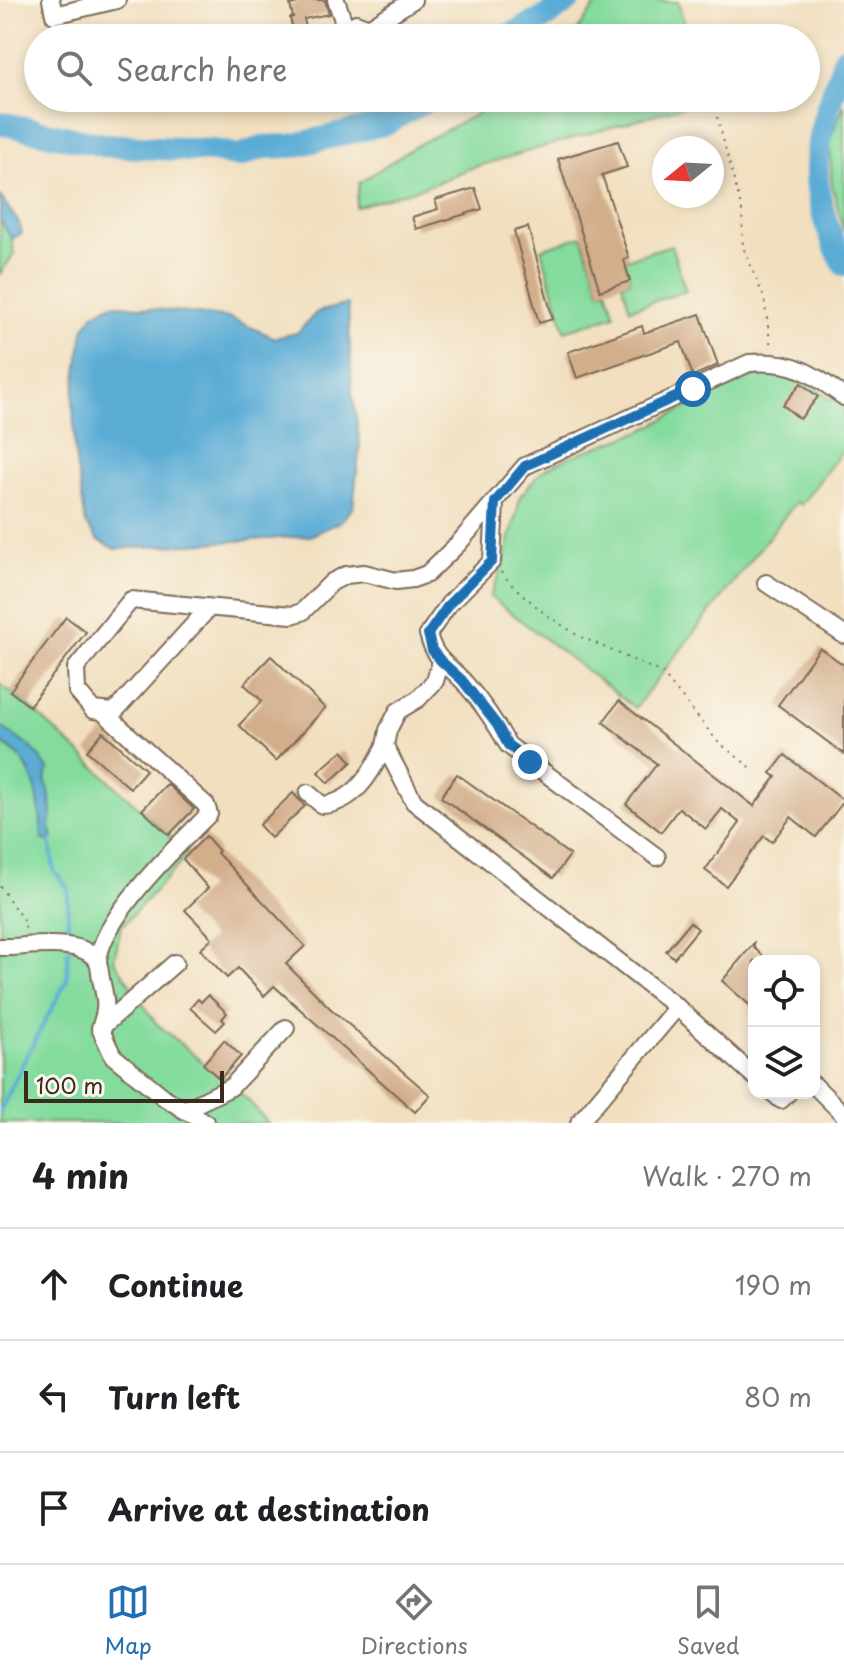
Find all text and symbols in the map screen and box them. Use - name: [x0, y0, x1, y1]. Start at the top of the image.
- search box: [24, 24, 820, 112]
- icon: search: [52, 46, 96, 90]
- text: Search here: [116, 46, 288, 91]
- north arrow: [652, 136, 724, 208]
- route start: [675, 371, 711, 407]
- route end: [512, 744, 548, 780]
- map controls: [748, 955, 820, 1099]
- button: locate: [748, 955, 820, 1027]
- button: layers: [748, 1027, 820, 1099]
- scale bar: [24, 1067, 224, 1103]
- text: 100 m: [36, 1068, 103, 1101]
- text: 4 min: [32, 1149, 129, 1201]
- text: Walk · 270 m: [642, 1156, 812, 1195]
- icon: ahead: [32, 1262, 76, 1306]
- text: Continue: [108, 1262, 243, 1307]
- text: 190 m: [735, 1265, 812, 1304]
- icon: left: [32, 1374, 76, 1418]
- text: Turn left: [108, 1374, 240, 1419]
- text: 80 m: [744, 1377, 812, 1416]
- icon: arrive: [32, 1486, 76, 1530]
- text: Arrive at destination: [108, 1486, 430, 1531]
- tab: Map: [105, 1580, 152, 1661]
- tab: Directions: [361, 1580, 468, 1661]
- tab: Saved: [677, 1580, 739, 1661]

